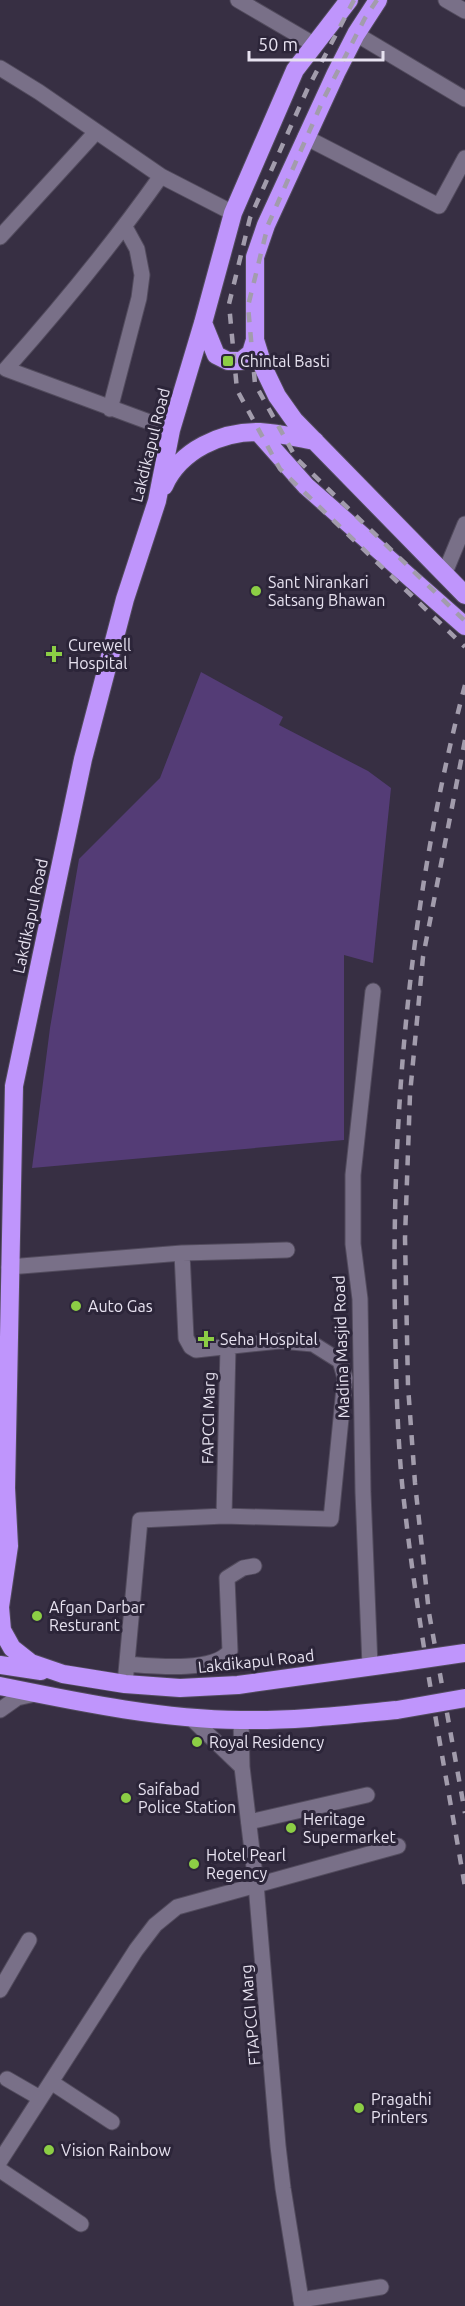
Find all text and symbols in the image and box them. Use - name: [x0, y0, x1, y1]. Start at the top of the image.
- scale bar: [249, 24, 382, 62]
- text: 50 m: [258, 34, 298, 54]
- place label: Chintal Basti: [240, 352, 330, 370]
- marker: Chintal Basti: [221, 354, 235, 368]
- street label: Lakdikapul Road: [127, 386, 173, 504]
- place label: Sant Nirankari Satsang Bhawan: [268, 573, 385, 609]
- marker: Sant Nirankari Satsang Bhawan: [249, 584, 263, 598]
- place label: Curewell Hospital: [68, 636, 131, 672]
- marker: Curewell Hospital: [45, 645, 63, 663]
- street label: Lakdikapul Road: [9, 857, 51, 975]
- street label: Madina Masjid Road: [330, 1275, 352, 1419]
- place label: Auto Gas: [88, 1297, 153, 1315]
- marker: Auto Gas: [69, 1299, 83, 1313]
- marker: Seha Hospital: [197, 1330, 215, 1348]
- place label: Seha Hospital: [220, 1330, 318, 1348]
- street label: FAPCCI Marg: [198, 1372, 218, 1464]
- place label: Afgan Darbar Resturant: [49, 1598, 145, 1634]
- marker: Afgan Darbar Resturant: [30, 1609, 44, 1623]
- street label: Lakdikapul Road: [197, 1646, 315, 1676]
- place label: Royal Residency: [209, 1733, 325, 1751]
- marker: Royal Residency: [190, 1735, 204, 1749]
- place label: Saifabad Police Station: [138, 1780, 236, 1816]
- marker: Saifabad Police Station: [119, 1791, 133, 1805]
- place label: Heritage Supermarket: [303, 1810, 397, 1846]
- marker: Heritage Supermarket: [284, 1821, 298, 1835]
- place label: Hotel Pearl Regency: [206, 1846, 286, 1882]
- marker: Hotel Pearl Regency: [187, 1857, 201, 1871]
- street label: FTAPCCI Marg: [237, 1964, 263, 2066]
- place label: Pragathi Printers: [371, 2090, 432, 2126]
- marker: Pragathi Printers: [352, 2101, 366, 2115]
- place label: Vision Rainbow: [61, 2141, 171, 2159]
- marker: Vision Rainbow: [42, 2143, 56, 2157]

